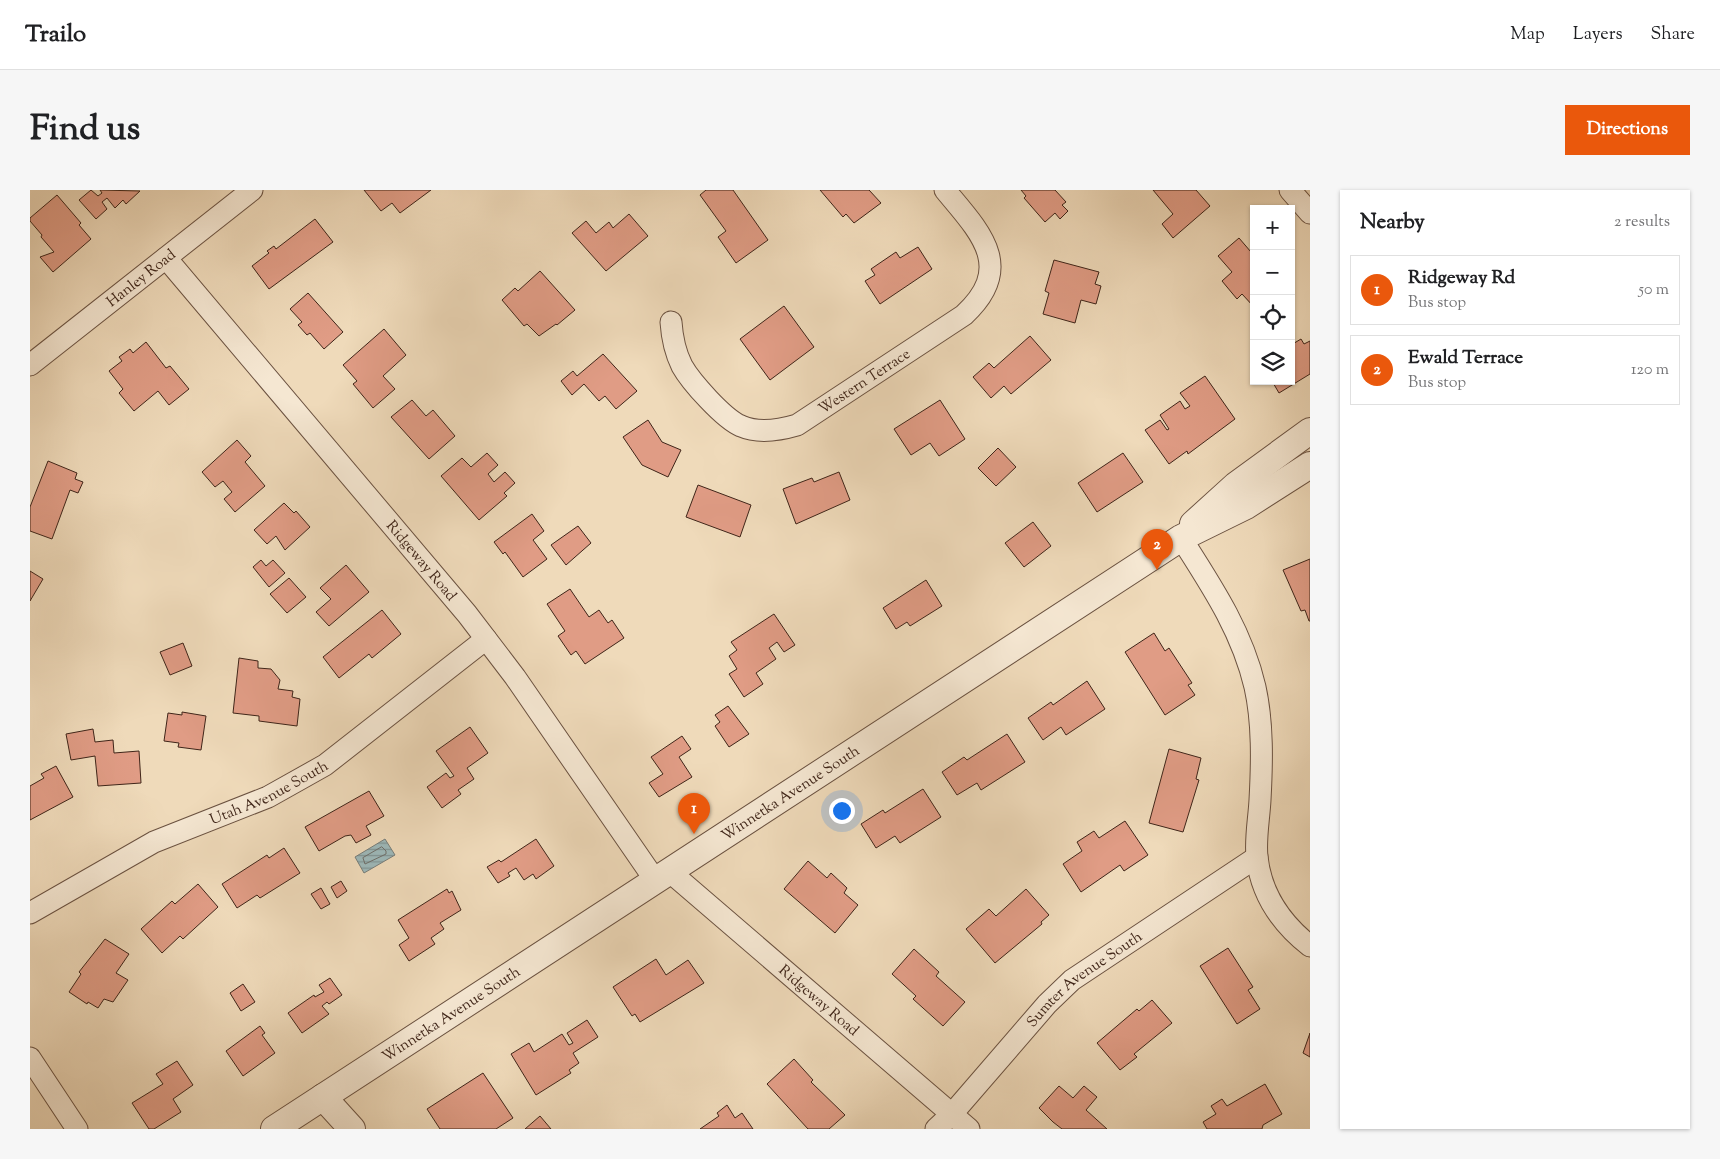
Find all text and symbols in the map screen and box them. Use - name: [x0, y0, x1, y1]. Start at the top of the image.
- text: Trailo: [25, 18, 86, 52]
- text: Map: [1510, 22, 1545, 48]
- text: Layers: [1573, 22, 1623, 48]
- text: Share: [1651, 22, 1695, 48]
- text: Find us: [30, 105, 140, 156]
- button: Directions: [1565, 105, 1690, 155]
- map controls: [1250, 205, 1295, 385]
- button: +: [1250, 205, 1295, 250]
- text: Nearby: [1360, 208, 1425, 238]
- text: 2 results: [1614, 211, 1670, 234]
- street label: Hanley Road: [103, 245, 181, 313]
- button: −: [1250, 250, 1295, 295]
- text: Ridgeway Rd: [1408, 265, 1515, 292]
- text: 1: [1374, 279, 1380, 302]
- text: 50 m: [1638, 279, 1669, 302]
- text: Bus stop: [1408, 292, 1466, 315]
- button: locate: [1250, 295, 1295, 340]
- button: layers: [1250, 340, 1295, 385]
- street label: Western Terrace: [815, 344, 915, 420]
- text: Ewald Terrace: [1408, 345, 1523, 372]
- text: 2: [1373, 359, 1381, 382]
- text: 120 m: [1631, 359, 1669, 382]
- text: Bus stop: [1408, 372, 1466, 395]
- street label: Ridgeway Road: [380, 517, 461, 607]
- pin: 2: [1141, 529, 1173, 570]
- street label: Winnetka Avenue South: [718, 741, 864, 847]
- street label: Utah Avenue South: [207, 756, 333, 831]
- pin: 1: [678, 793, 710, 834]
- your location: [829, 798, 855, 824]
- street label: Sumter Avenue South: [1022, 927, 1147, 1032]
- street label: Ridgeway Road: [773, 961, 863, 1042]
- street label: Winnetka Avenue South: [378, 962, 525, 1068]

